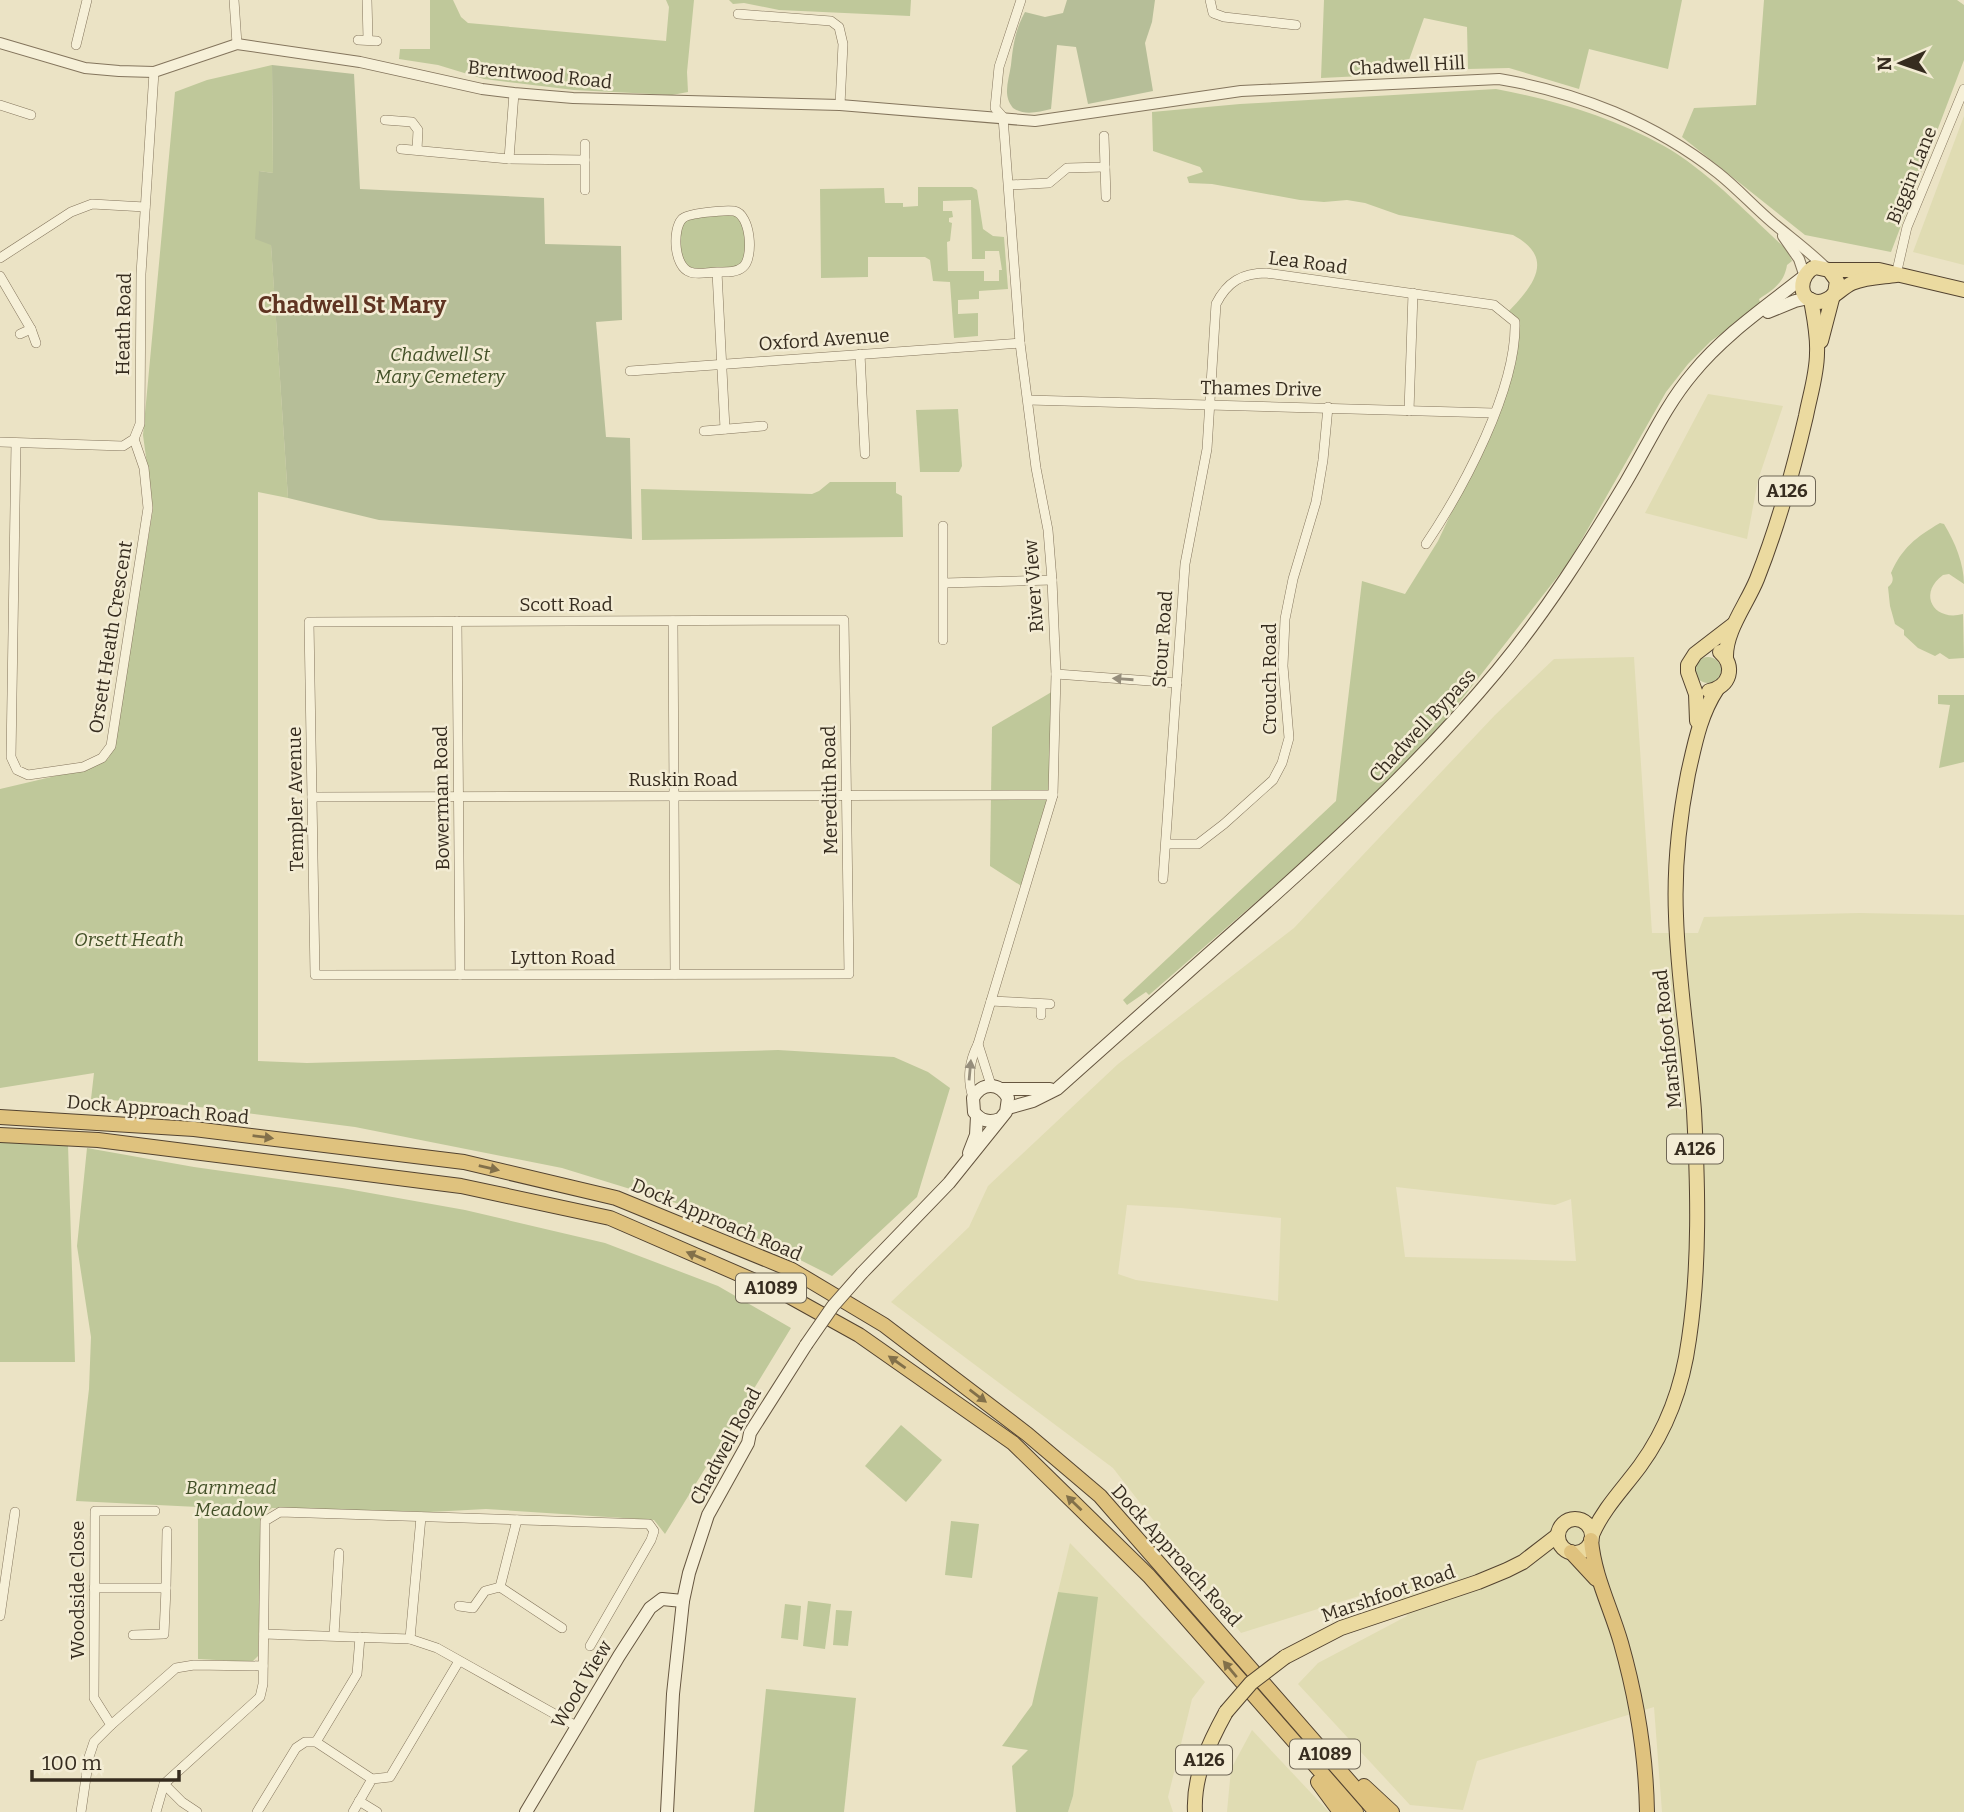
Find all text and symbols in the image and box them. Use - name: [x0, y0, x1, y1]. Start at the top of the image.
- north arrow: [1866, 28, 1936, 98]
- street label: Chadwell Hill: [1348, 51, 1466, 80]
- street label: Brentwood Road: [466, 55, 613, 94]
- text: N: [1873, 56, 1896, 71]
- street label: Biggin Lane: [1881, 123, 1941, 227]
- street label: Lea Road: [1267, 246, 1349, 279]
- street label: Heath Road: [111, 273, 136, 375]
- district label: Chadwell St Mary: [258, 291, 446, 319]
- street label: Oxford Avenue: [758, 323, 890, 356]
- park label: Chadwell St Mary Cemetery: [375, 343, 506, 388]
- street label: Thames Drive: [1200, 376, 1322, 401]
- road number: A126: [1759, 476, 1815, 505]
- street label: River View: [1019, 538, 1048, 633]
- street label: Orsett Heath Crescent: [84, 539, 137, 735]
- street label: Stour Road: [1148, 590, 1177, 688]
- street label: Scott Road: [519, 593, 613, 616]
- street label: Crouch Road: [1258, 623, 1281, 735]
- street label: Chadwell Bypass: [1364, 664, 1481, 787]
- one-way arrow: [1112, 673, 1134, 684]
- street label: Bowerman Road: [429, 725, 454, 871]
- street label: Meredith Road: [817, 725, 842, 855]
- street label: Templer Avenue: [283, 726, 308, 872]
- street label: Ruskin Road: [628, 768, 738, 791]
- park label: Orsett Heath: [74, 928, 184, 951]
- street label: Lytton Road: [511, 946, 615, 969]
- street label: Marshfoot Road: [1649, 968, 1686, 1110]
- one-way arrow: [965, 1059, 976, 1081]
- street label: Dock Approach Road: [66, 1090, 250, 1129]
- one-way arrow: [253, 1132, 275, 1143]
- road number: A126: [1667, 1134, 1723, 1164]
- one-way arrow: [478, 1163, 500, 1174]
- street label: Dock Approach Road: [628, 1173, 806, 1266]
- one-way arrow: [686, 1250, 706, 1262]
- road number: A1089: [736, 1274, 806, 1302]
- one-way arrow: [888, 1355, 906, 1369]
- street label: Chadwell Road: [685, 1384, 766, 1509]
- one-way arrow: [969, 1389, 987, 1403]
- park label: Barnmead Meadow: [185, 1476, 277, 1521]
- street label: Dock Approach Road: [1107, 1480, 1246, 1631]
- one-way arrow: [1066, 1496, 1083, 1512]
- street label: Woodside Close: [66, 1521, 89, 1659]
- street label: Marshfoot Road: [1318, 1560, 1458, 1627]
- street label: Wood View: [546, 1636, 617, 1732]
- one-way arrow: [1223, 1660, 1238, 1677]
- scale bar: [32, 1738, 178, 1782]
- road number: A1089: [1290, 1740, 1360, 1769]
- road number: A126: [1176, 1745, 1232, 1774]
- text: 100 m: [42, 1750, 102, 1776]

